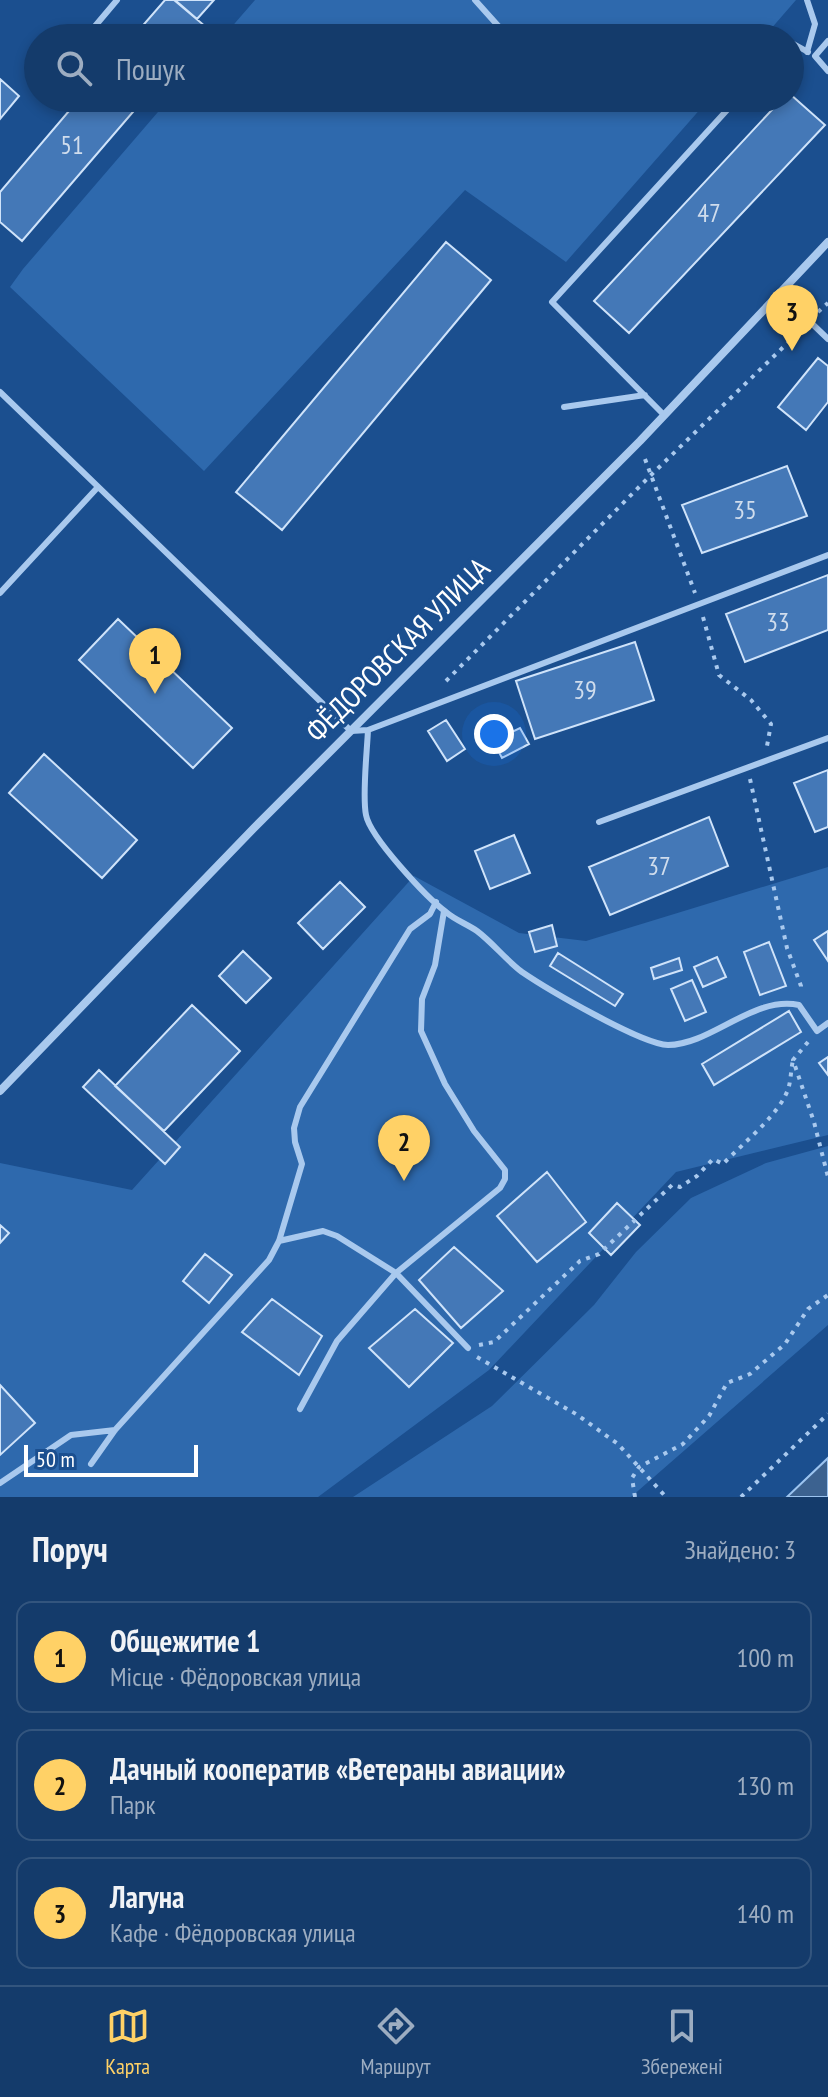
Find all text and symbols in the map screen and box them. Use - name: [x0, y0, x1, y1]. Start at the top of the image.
- search box: [24, 24, 804, 112]
- icon: search: [52, 46, 96, 90]
- text: Пошук: [116, 49, 185, 88]
- house number: 51: [60, 128, 84, 161]
- house number: 47: [697, 196, 721, 229]
- pin: 3: [766, 285, 818, 351]
- house number: 35: [733, 493, 757, 526]
- street label: ФЁДОРОВСКАЯ УЛИЦА: [296, 548, 498, 749]
- house number: 33: [766, 605, 790, 638]
- pin: 1: [129, 628, 181, 694]
- house number: 39: [573, 673, 597, 706]
- your location: [474, 714, 514, 754]
- house number: 37: [647, 849, 671, 882]
- pin: 2: [378, 1115, 430, 1181]
- scale bar: [24, 1441, 198, 1477]
- text: 50 m: [36, 1445, 75, 1473]
- text: Поруч: [32, 1527, 108, 1571]
- text: Знайдено: 3: [684, 1533, 796, 1566]
- text: Общежитие 1: [110, 1621, 260, 1660]
- text: 1: [54, 1641, 66, 1674]
- text: 100 m: [736, 1641, 794, 1674]
- text: Місце · Фёдоровская улица: [110, 1660, 361, 1693]
- text: Дачный кооператив «Ветераны авиации»: [110, 1749, 566, 1788]
- text: 2: [54, 1769, 66, 1802]
- text: 130 m: [736, 1769, 794, 1802]
- text: Парк: [110, 1788, 155, 1821]
- text: Лагуна: [110, 1877, 184, 1916]
- text: 3: [54, 1897, 66, 1930]
- text: 140 m: [736, 1897, 794, 1930]
- text: Кафе · Фёдоровская улица: [110, 1916, 356, 1949]
- tab: Карта: [105, 2004, 150, 2080]
- tab: Маршрут: [360, 2004, 431, 2080]
- tab: Збережені: [641, 2004, 723, 2080]

